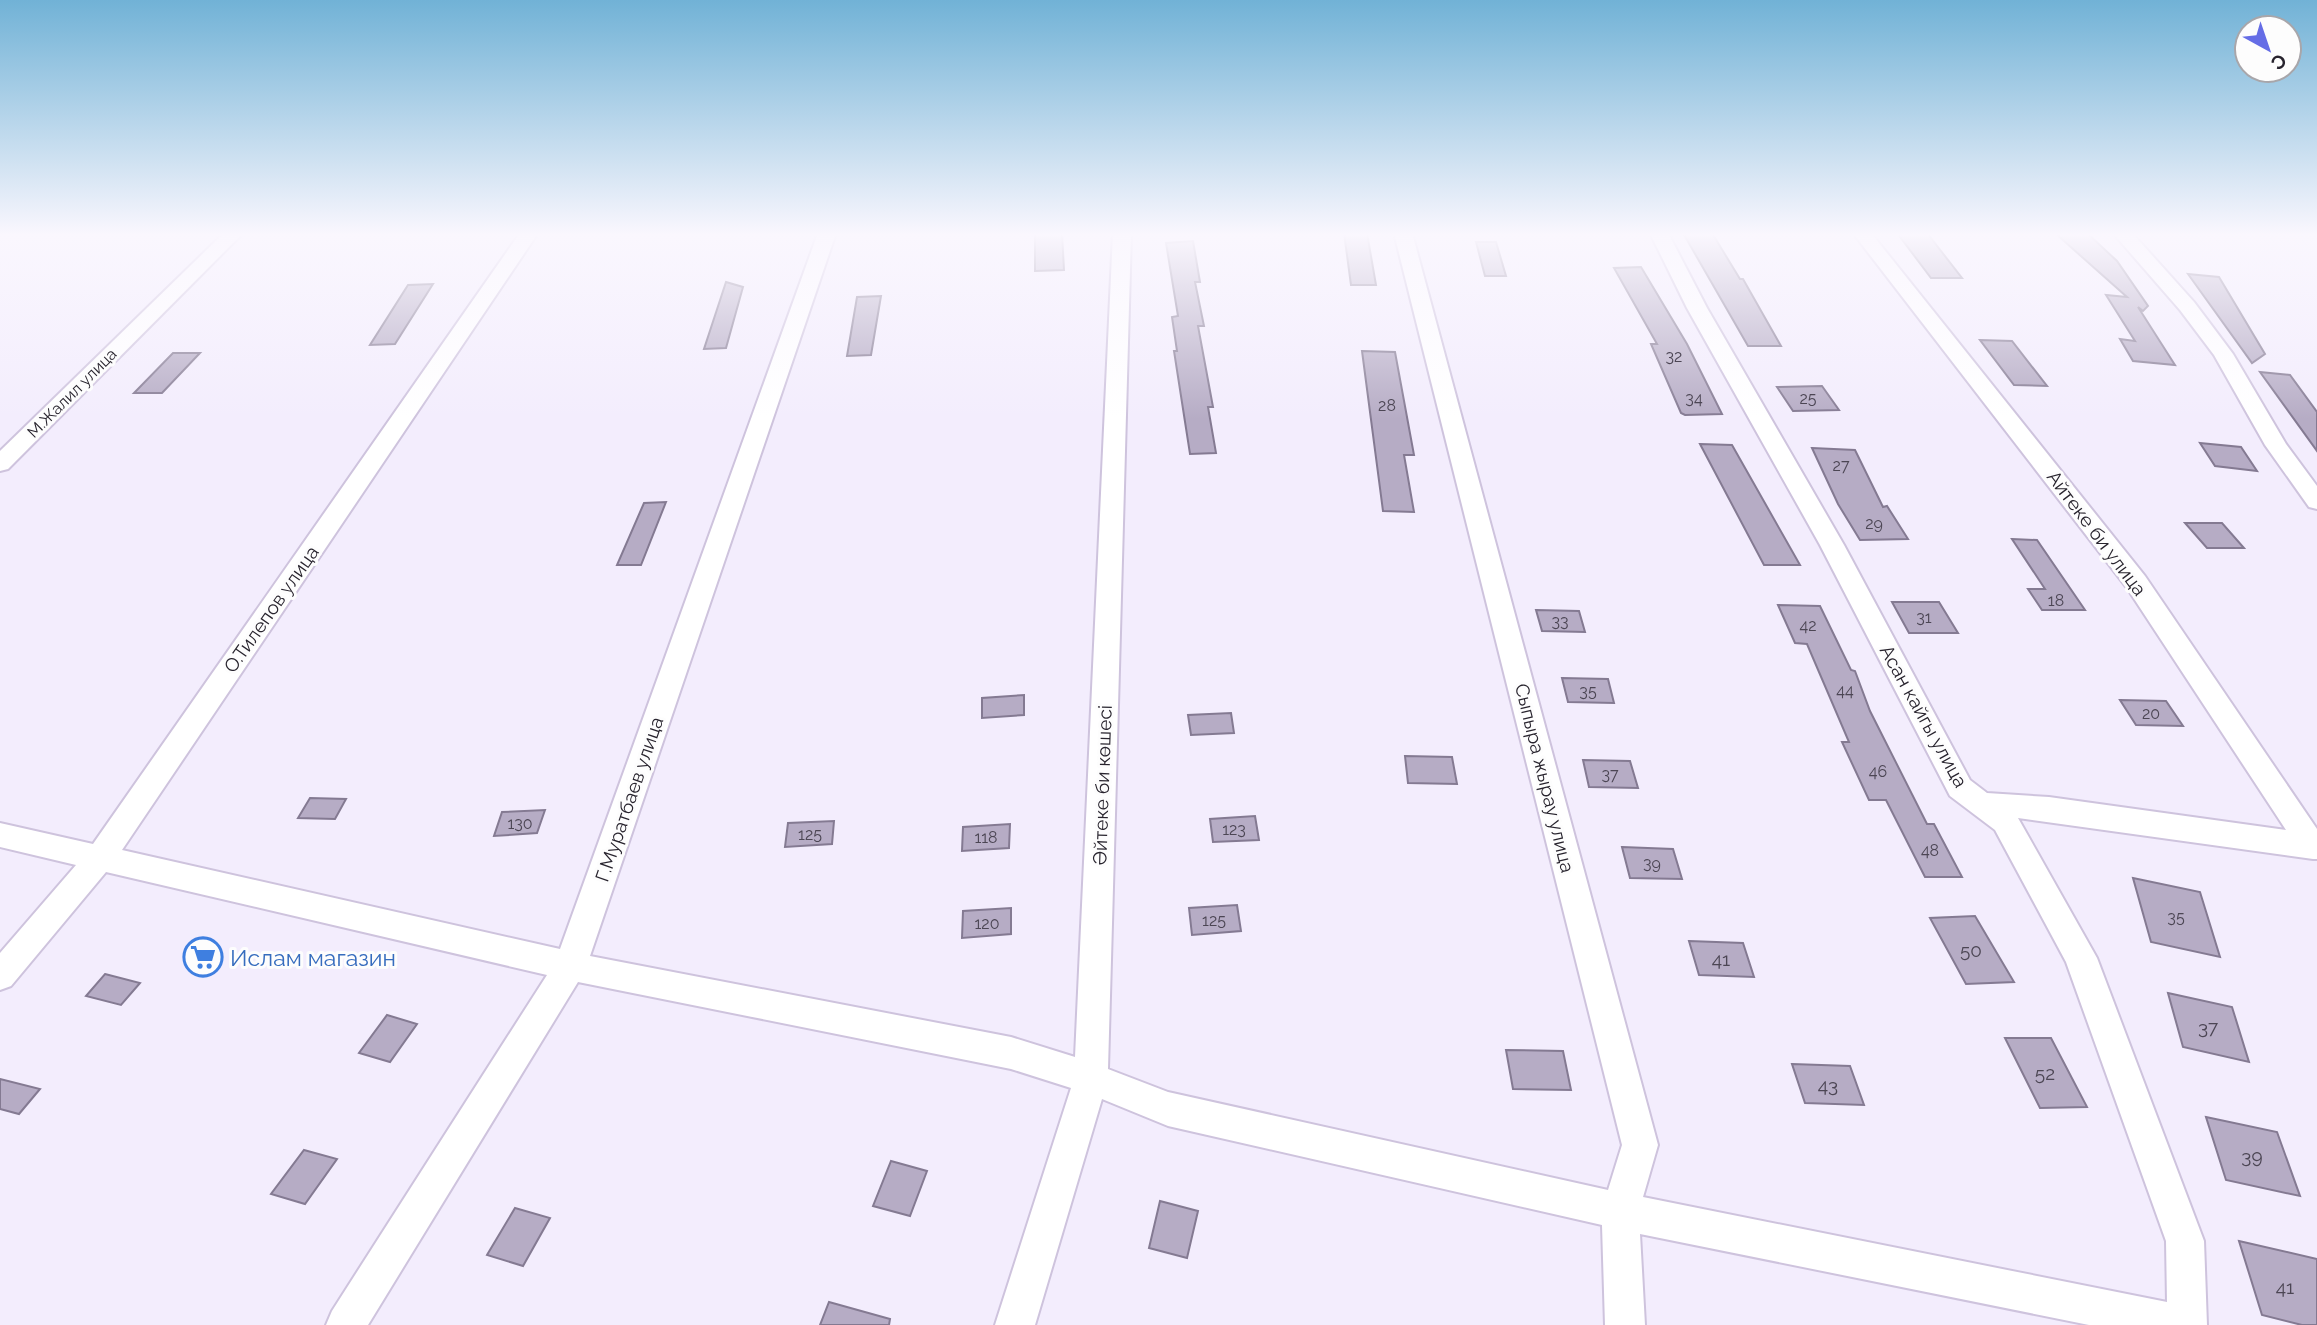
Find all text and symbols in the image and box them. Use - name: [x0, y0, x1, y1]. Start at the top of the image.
- north arrow: [2233, 14, 2303, 84]
- text: С: [2267, 49, 2291, 75]
- street label: М.Жалил улица: [24, 345, 120, 441]
- house number: 32: [1666, 347, 1682, 366]
- house number: 34: [1685, 389, 1703, 408]
- house number: 25: [1799, 389, 1817, 408]
- house number: 28: [1378, 396, 1396, 415]
- house number: 27: [1833, 456, 1850, 475]
- street label: Айтеке би улица: [2043, 466, 2151, 600]
- house number: 29: [1865, 514, 1883, 533]
- street label: О.Тилепов улица: [219, 541, 323, 677]
- house number: 18: [2048, 591, 2064, 610]
- house number: 31: [1916, 608, 1932, 627]
- house number: 33: [1551, 612, 1569, 631]
- house number: 42: [1799, 616, 1817, 635]
- street label: Асан кайгы улица: [1876, 641, 1972, 791]
- street label: Сыпыра жырау улица: [1511, 681, 1579, 875]
- house number: 44: [1836, 681, 1854, 700]
- house number: 35: [1579, 682, 1597, 701]
- house number: 20: [2142, 704, 2160, 723]
- street label: Әйтеке би көшесі: [1088, 705, 1116, 865]
- street label: Г.Муратбаев улица: [590, 714, 668, 884]
- house number: 46: [1869, 762, 1887, 781]
- house number: 37: [1601, 765, 1619, 784]
- house number: 130: [507, 814, 533, 833]
- house number: 123: [1222, 820, 1246, 839]
- house number: 125: [798, 825, 822, 844]
- house number: 118: [974, 828, 998, 847]
- house number: 48: [1921, 841, 1939, 860]
- house number: 39: [1643, 854, 1661, 873]
- house number: 35: [2167, 908, 2185, 927]
- house number: 125: [1202, 911, 1226, 930]
- house number: 120: [975, 914, 999, 933]
- supermarket icon: Ислам магазин: [182, 936, 224, 978]
- house number: 50: [1960, 939, 1982, 961]
- place label: Ислам магазин: [230, 944, 396, 971]
- house number: 41: [1712, 948, 1730, 970]
- house number: 37: [2198, 1016, 2218, 1038]
- house number: 52: [2035, 1062, 2055, 1084]
- house number: 43: [1818, 1074, 1838, 1096]
- house number: 39: [2241, 1145, 2263, 1167]
- house number: 41: [2276, 1276, 2294, 1298]

